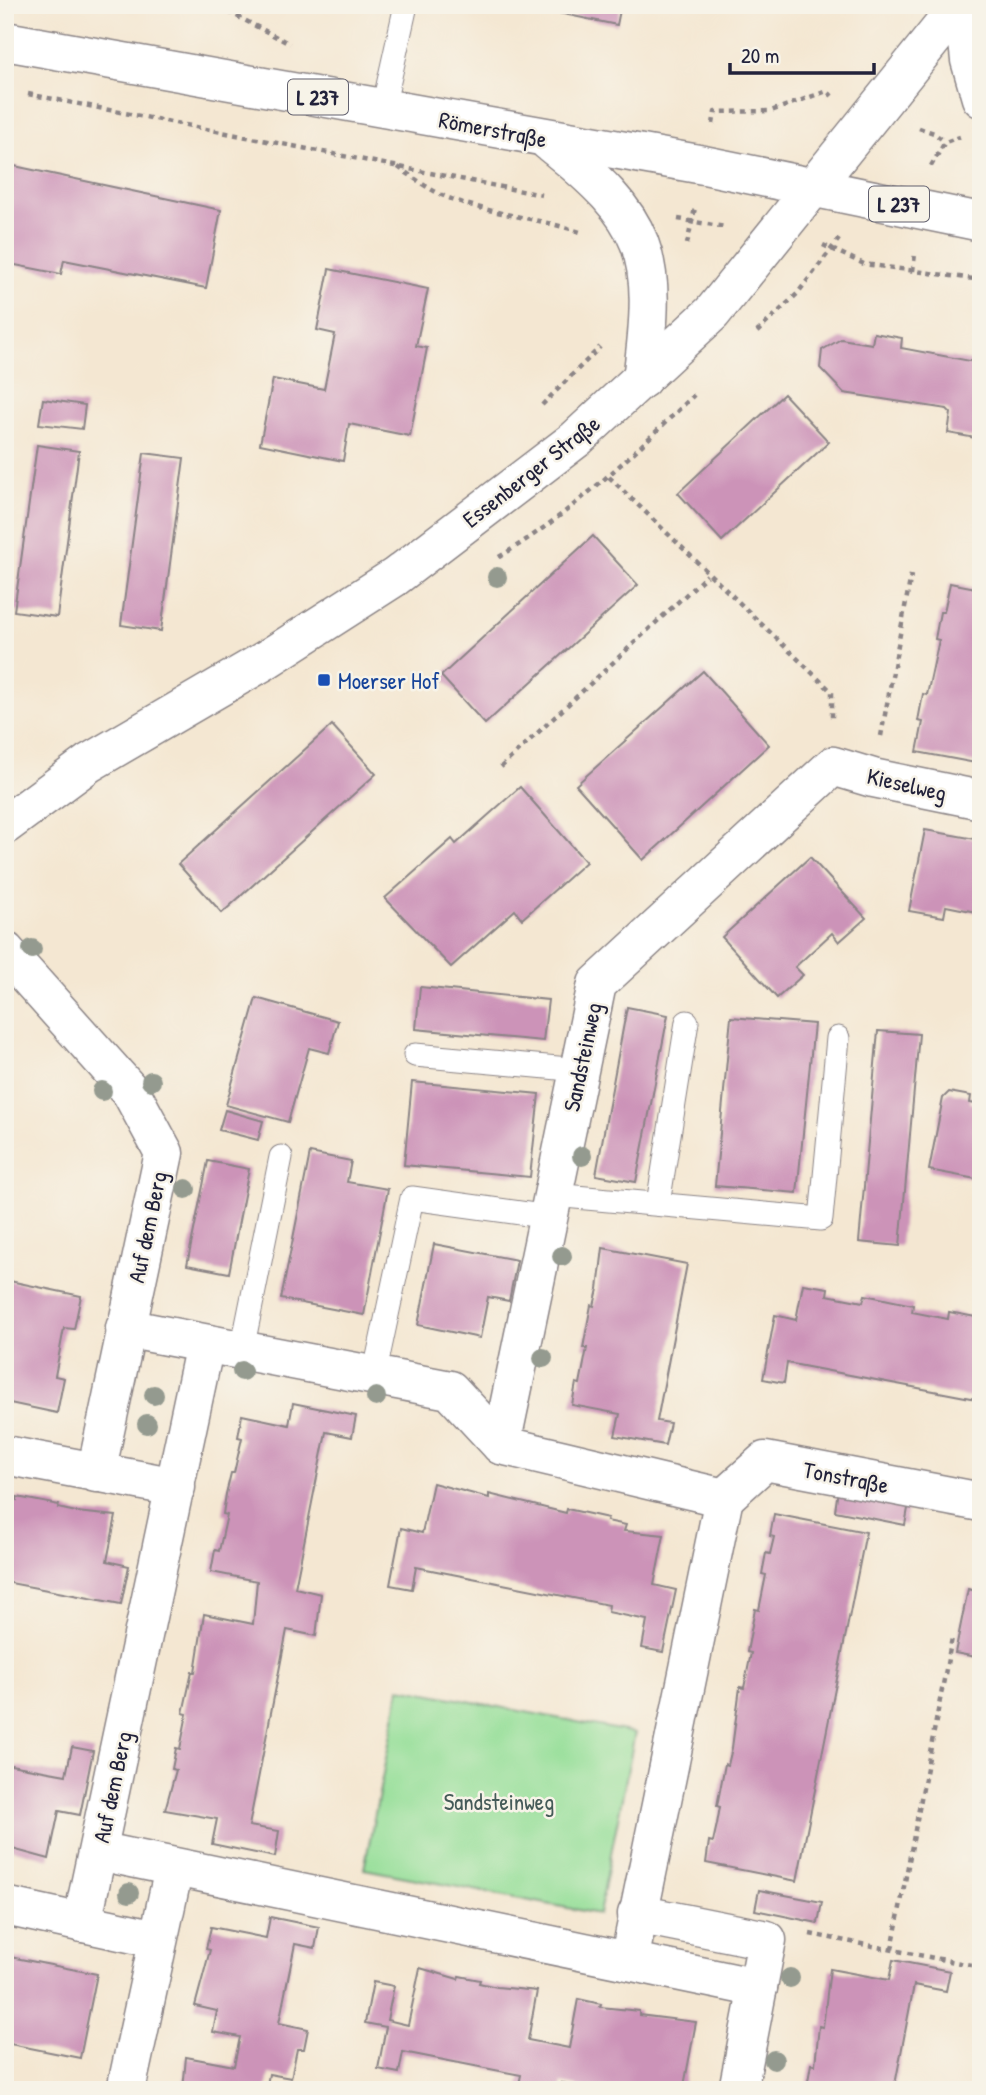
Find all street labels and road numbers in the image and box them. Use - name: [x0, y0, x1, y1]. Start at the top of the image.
- road number: L 237: [288, 80, 348, 114]
- street label: Römerstraße: [436, 103, 550, 155]
- road number: L 237: [869, 186, 929, 222]
- street label: Essenberger Straße: [456, 408, 606, 534]
- street label: Kieselweg: [864, 760, 950, 808]
- street label: Sandsteinweg: [555, 1000, 609, 1114]
- street label: Auf dem Berg: [120, 1169, 174, 1285]
- street label: Tonstraße: [801, 1454, 891, 1500]
- street label: Auf dem Berg: [85, 1729, 139, 1845]

